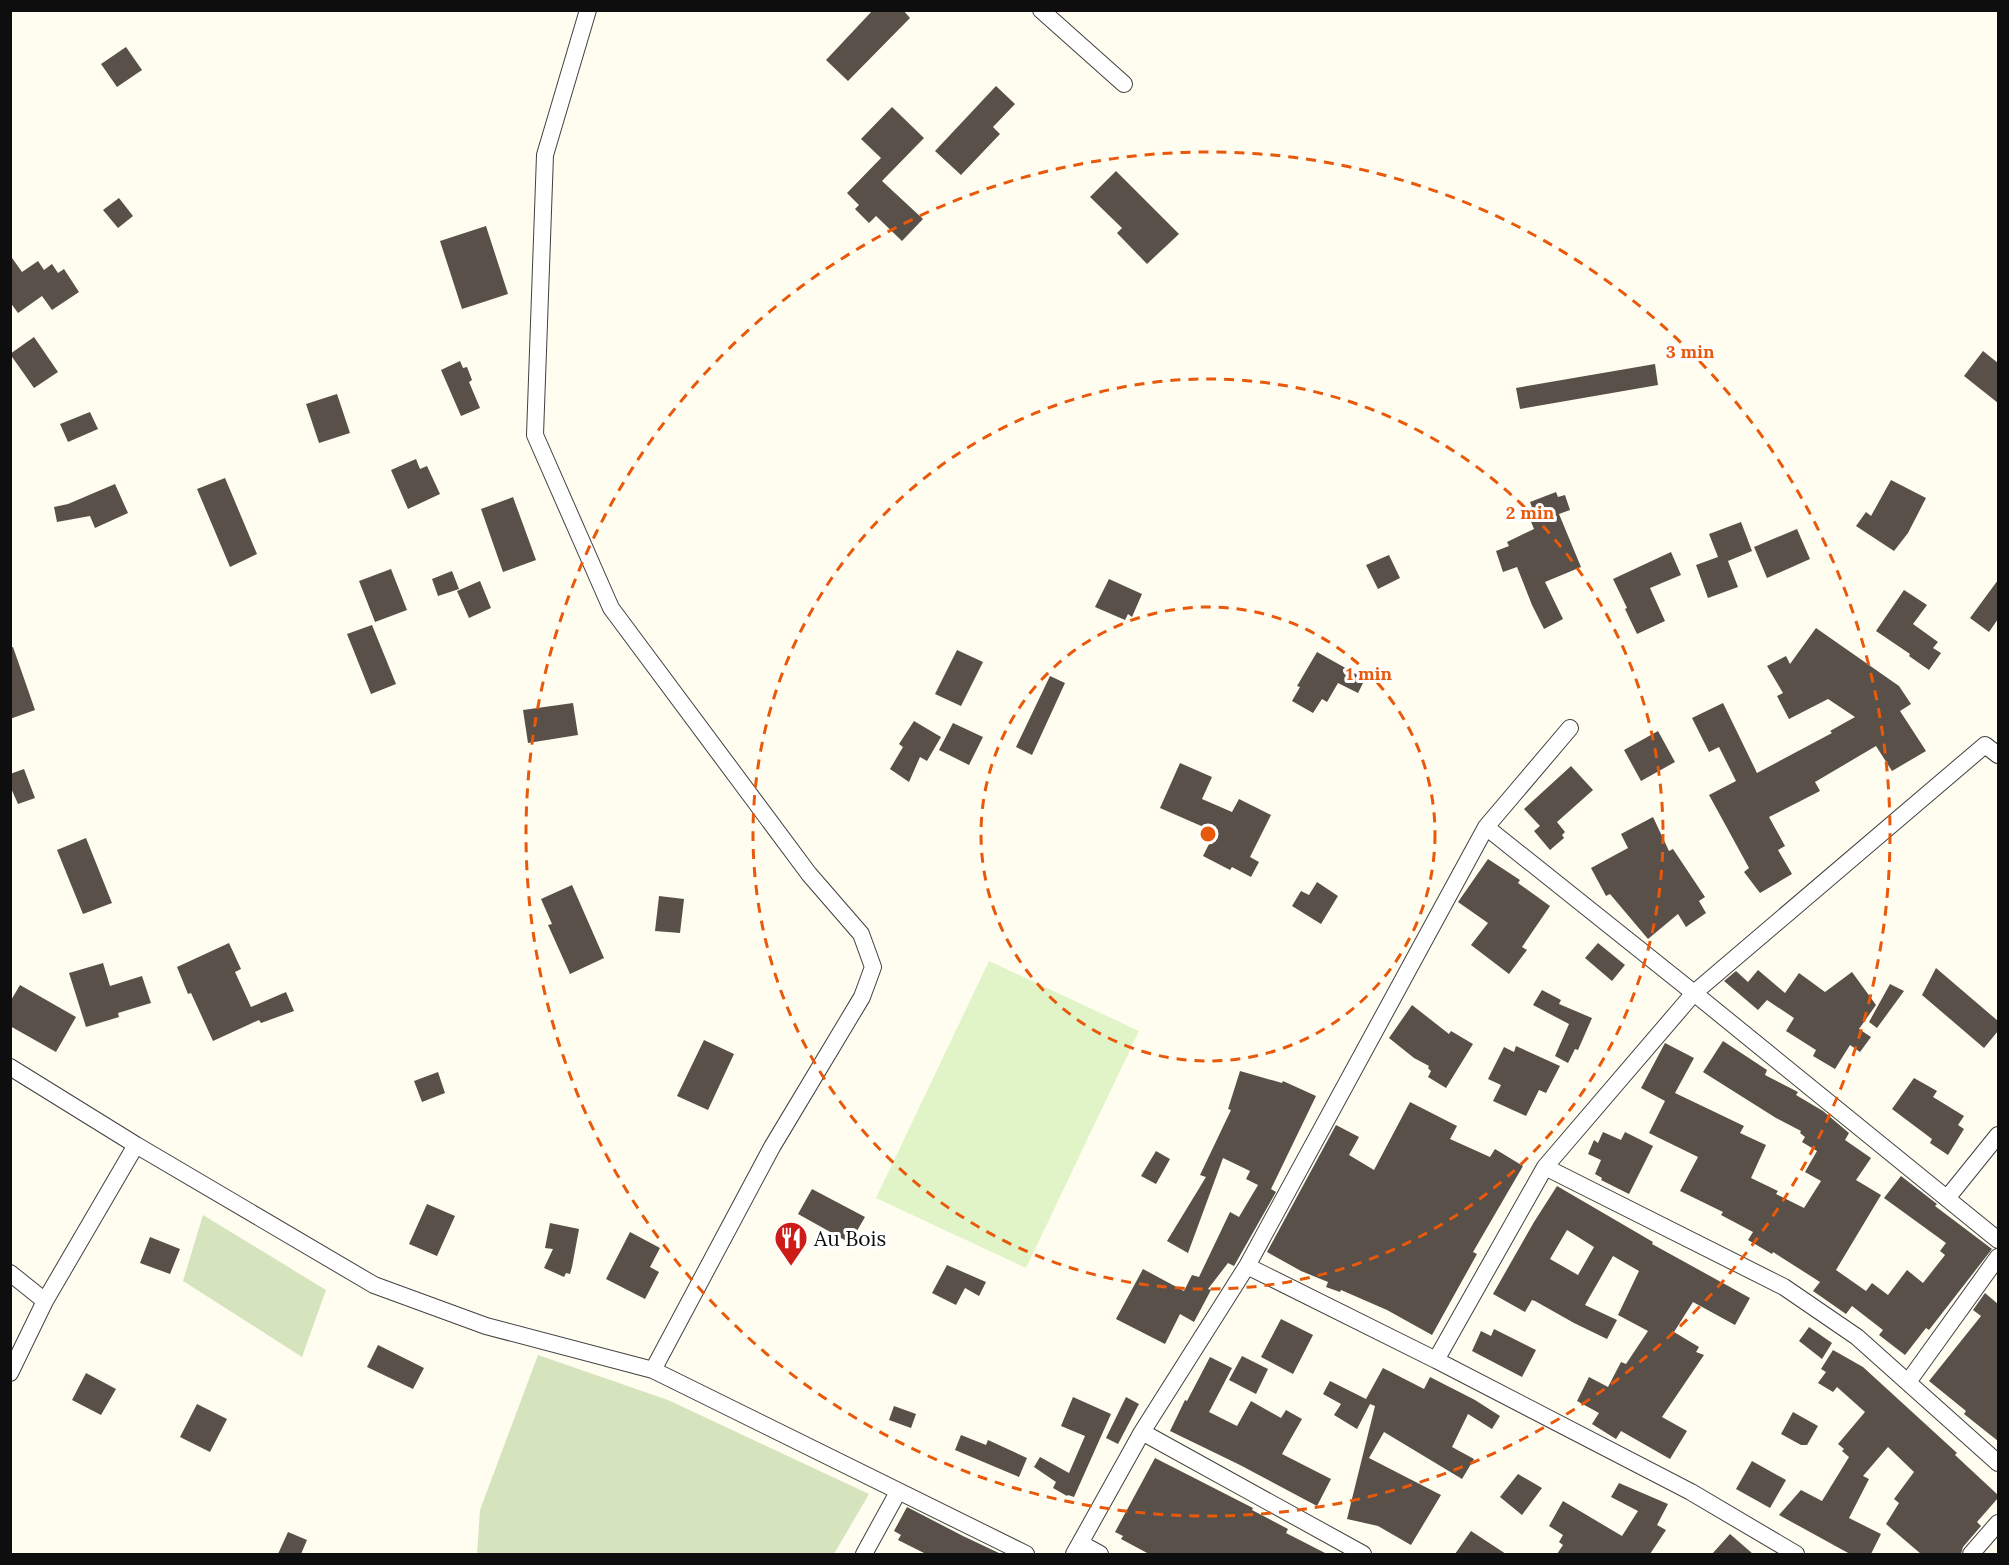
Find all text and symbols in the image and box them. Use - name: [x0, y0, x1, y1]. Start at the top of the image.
- text: 3 min: [1666, 340, 1715, 363]
- text: 2 min: [1506, 501, 1555, 524]
- text: 1 min: [1346, 662, 1392, 685]
- centre of rings: [1198, 824, 1218, 844]
- restaurant icon: Au Bois: [773, 1220, 809, 1267]
- place label: Au Bois: [813, 1225, 886, 1252]

